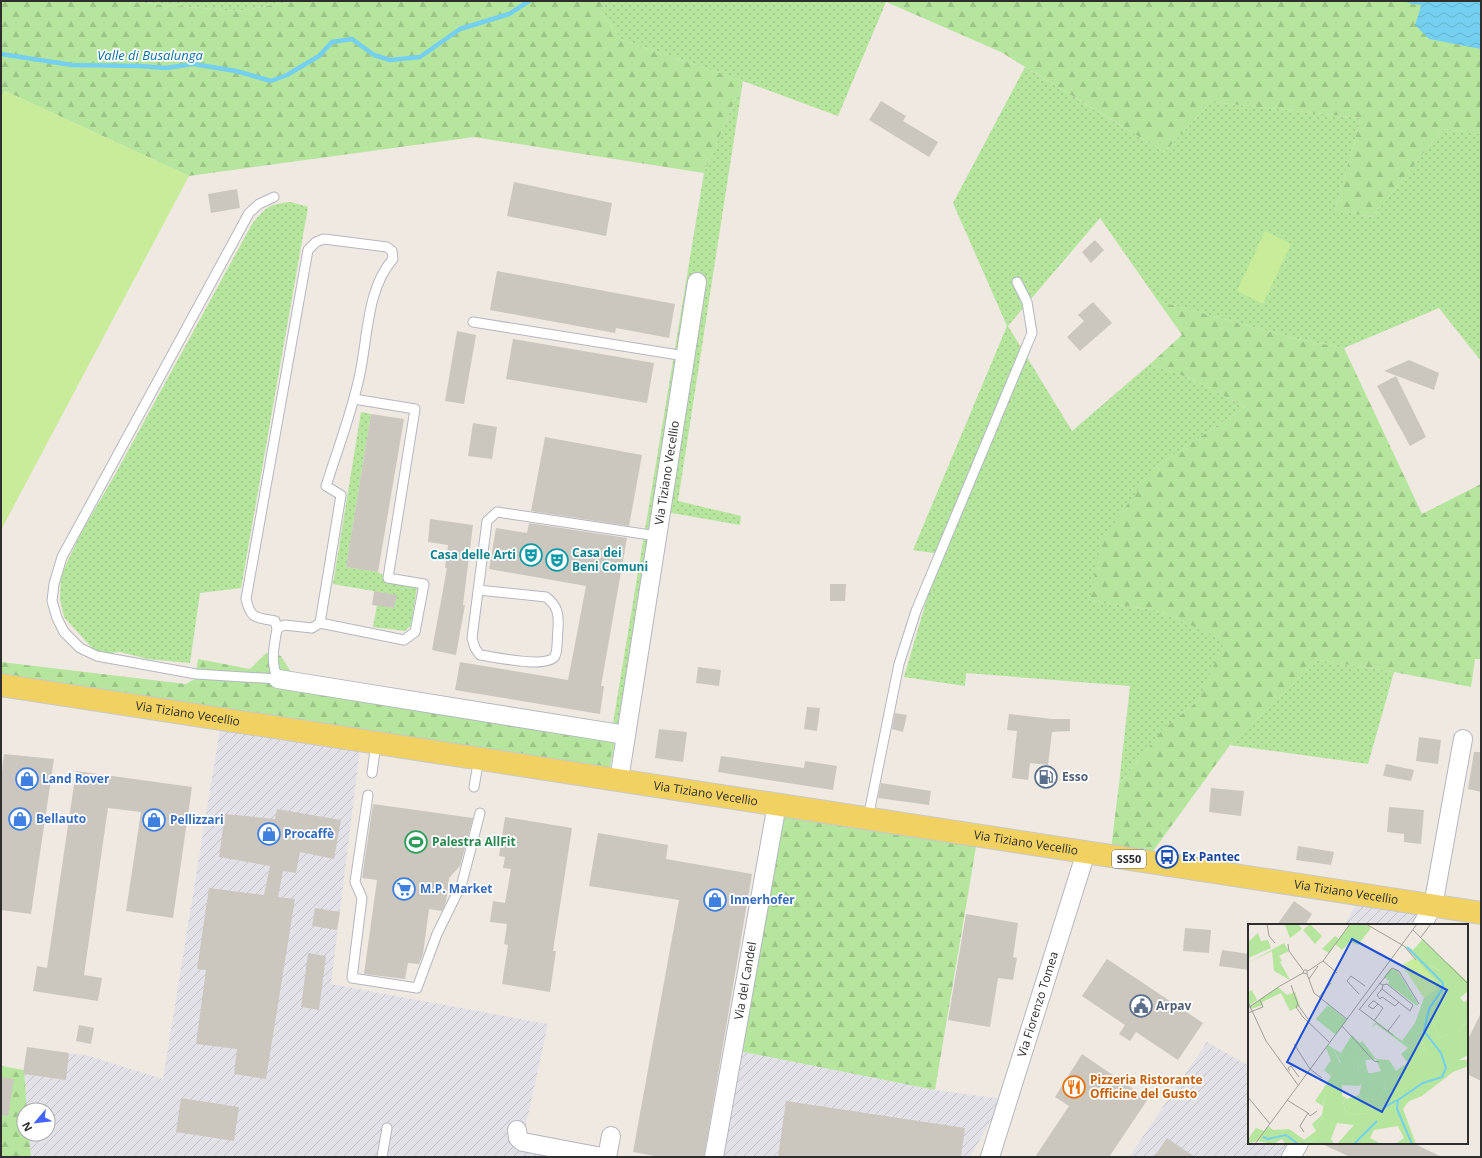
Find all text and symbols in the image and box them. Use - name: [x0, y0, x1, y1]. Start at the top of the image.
- water label: Valle di Busalunga: [97, 46, 203, 64]
- street label: Via Tiziano Vecellio: [650, 419, 683, 526]
- theatre icon: Casa delle Arti: [518, 542, 544, 568]
- place label: Casa dei Beni Comuni: [572, 544, 648, 575]
- place label: Casa delle Arti: [430, 546, 516, 563]
- theatre icon: Casa dei Beni Comuni: [544, 547, 570, 573]
- street label: Via Tiziano Vecellio: [135, 697, 241, 730]
- fuel station icon: Esso: [1033, 764, 1059, 790]
- shop icon: Land Rover: [14, 766, 40, 792]
- place label: Esso: [1062, 768, 1088, 785]
- place label: Land Rover: [42, 770, 110, 787]
- street label: Via Tiziano Vecellio: [652, 777, 759, 809]
- shop icon: Bellauto: [7, 806, 33, 832]
- shop icon: Pellizzari: [141, 807, 167, 833]
- place label: Bellauto: [36, 810, 86, 827]
- place label: Pellizzari: [170, 811, 224, 828]
- shop icon: Procaffè: [256, 821, 282, 847]
- place label: Procaffè: [284, 825, 334, 842]
- street label: Via Tiziano Vecellio: [973, 826, 1079, 859]
- sports icon: Palestra AllFit: [403, 829, 429, 855]
- place label: Palestra AllFit: [432, 833, 516, 850]
- bus stop icon: Ex Pantec: [1154, 844, 1180, 870]
- place label: Ex Pantec: [1182, 848, 1240, 865]
- road number: SS50: [1112, 850, 1146, 868]
- street label: Via Tiziano Vecellio: [1293, 875, 1400, 908]
- supermarket icon: M.P. Market: [391, 876, 417, 902]
- place label: M.P. Market: [420, 880, 493, 897]
- shop icon: Innerhofer: [702, 887, 728, 913]
- place label: Innerhofer: [730, 891, 795, 908]
- inset map: [1248, 924, 1468, 1144]
- street label: Via del Candel: [730, 940, 760, 1021]
- street label: Via Fiorenzo Tomea: [1013, 949, 1062, 1059]
- public building icon: Arpav: [1128, 993, 1154, 1019]
- place label: Arpav: [1156, 997, 1192, 1014]
- place label: Pizzeria Ristorante Officine del Gusto: [1090, 1071, 1203, 1102]
- restaurant icon: Pizzeria Ristorante Officine del Gusto: [1061, 1074, 1087, 1100]
- north arrow: [16, 1102, 56, 1142]
- text: N: [18, 1119, 35, 1134]

